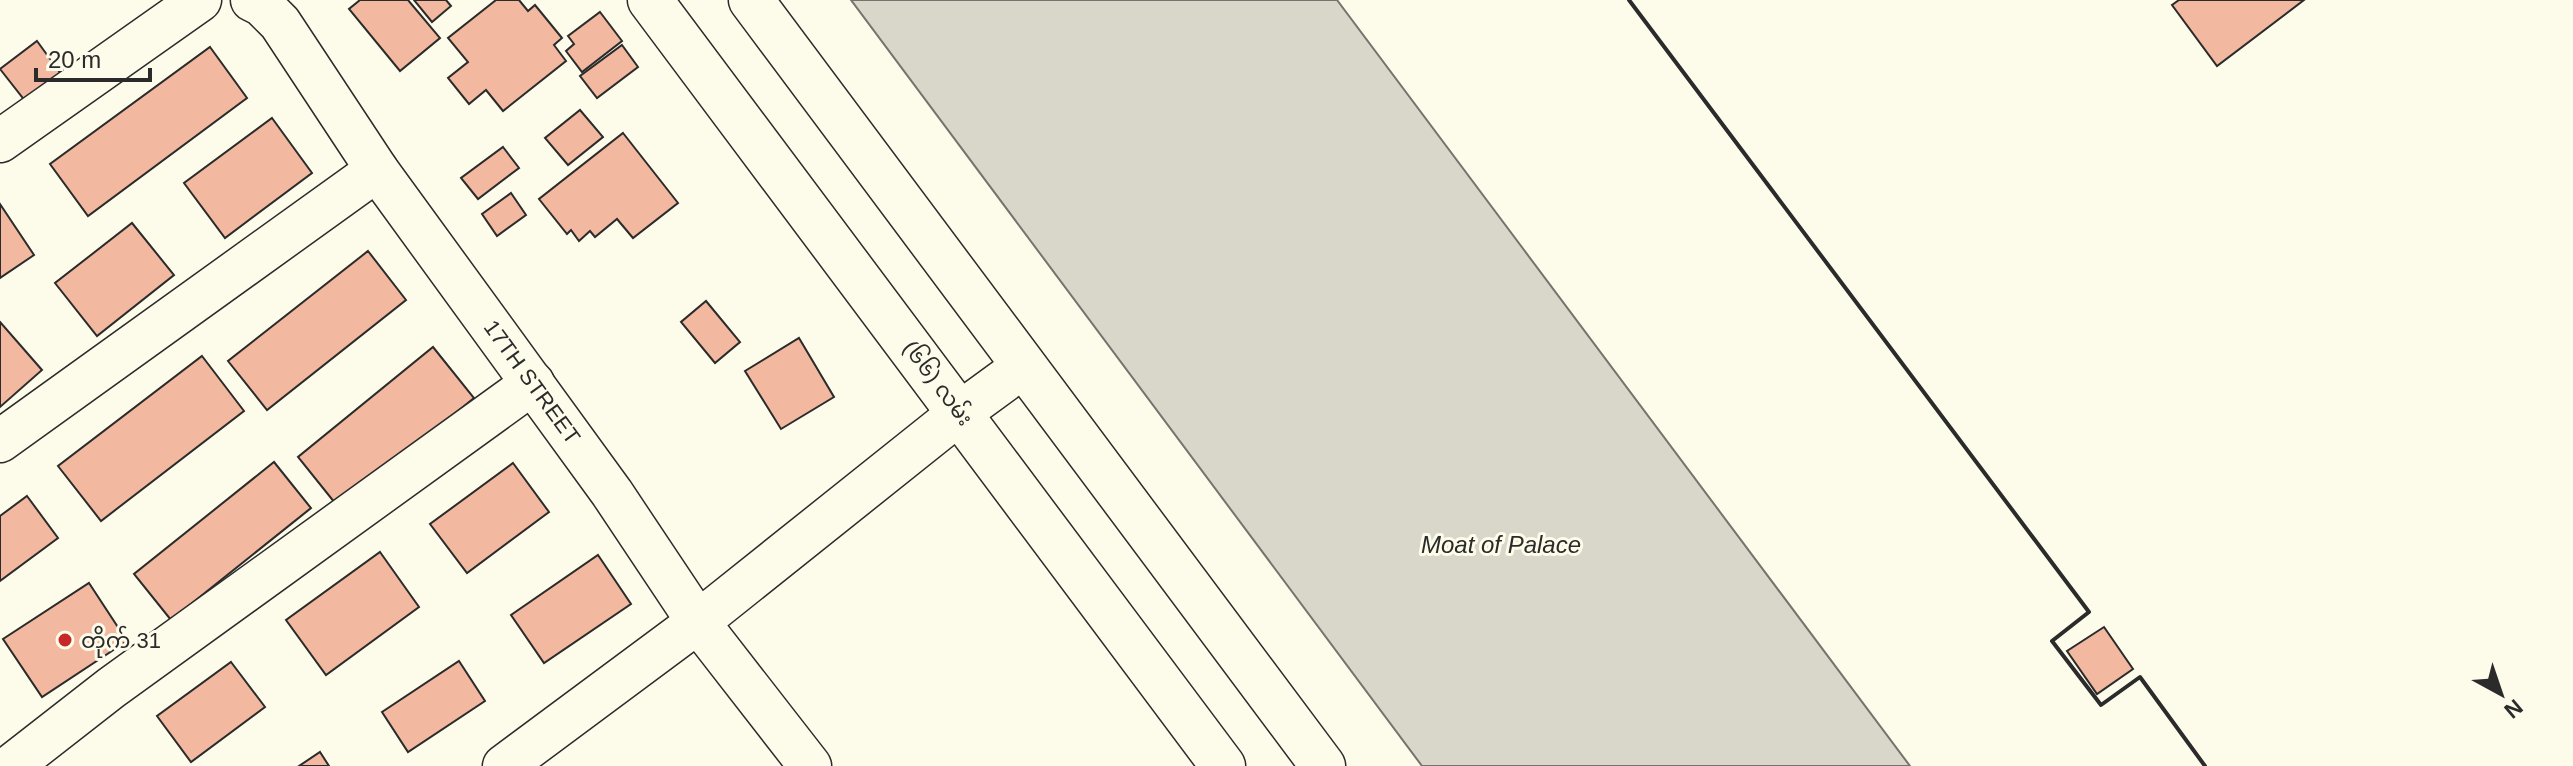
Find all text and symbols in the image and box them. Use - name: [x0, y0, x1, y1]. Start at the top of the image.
- scale bar: [36, 32, 150, 82]
- text: 20 m: [48, 46, 101, 73]
- street label: 17TH STREET: [479, 315, 585, 449]
- street label: (၆၆) လမ်း: [898, 334, 980, 430]
- water label: Moat of Palace: [1421, 531, 1581, 558]
- place label: တိုက် 31: [81, 625, 161, 658]
- marker: တိုက် 31: [56, 631, 74, 649]
- north arrow: [2461, 654, 2541, 734]
- text: N: [2499, 694, 2528, 724]

